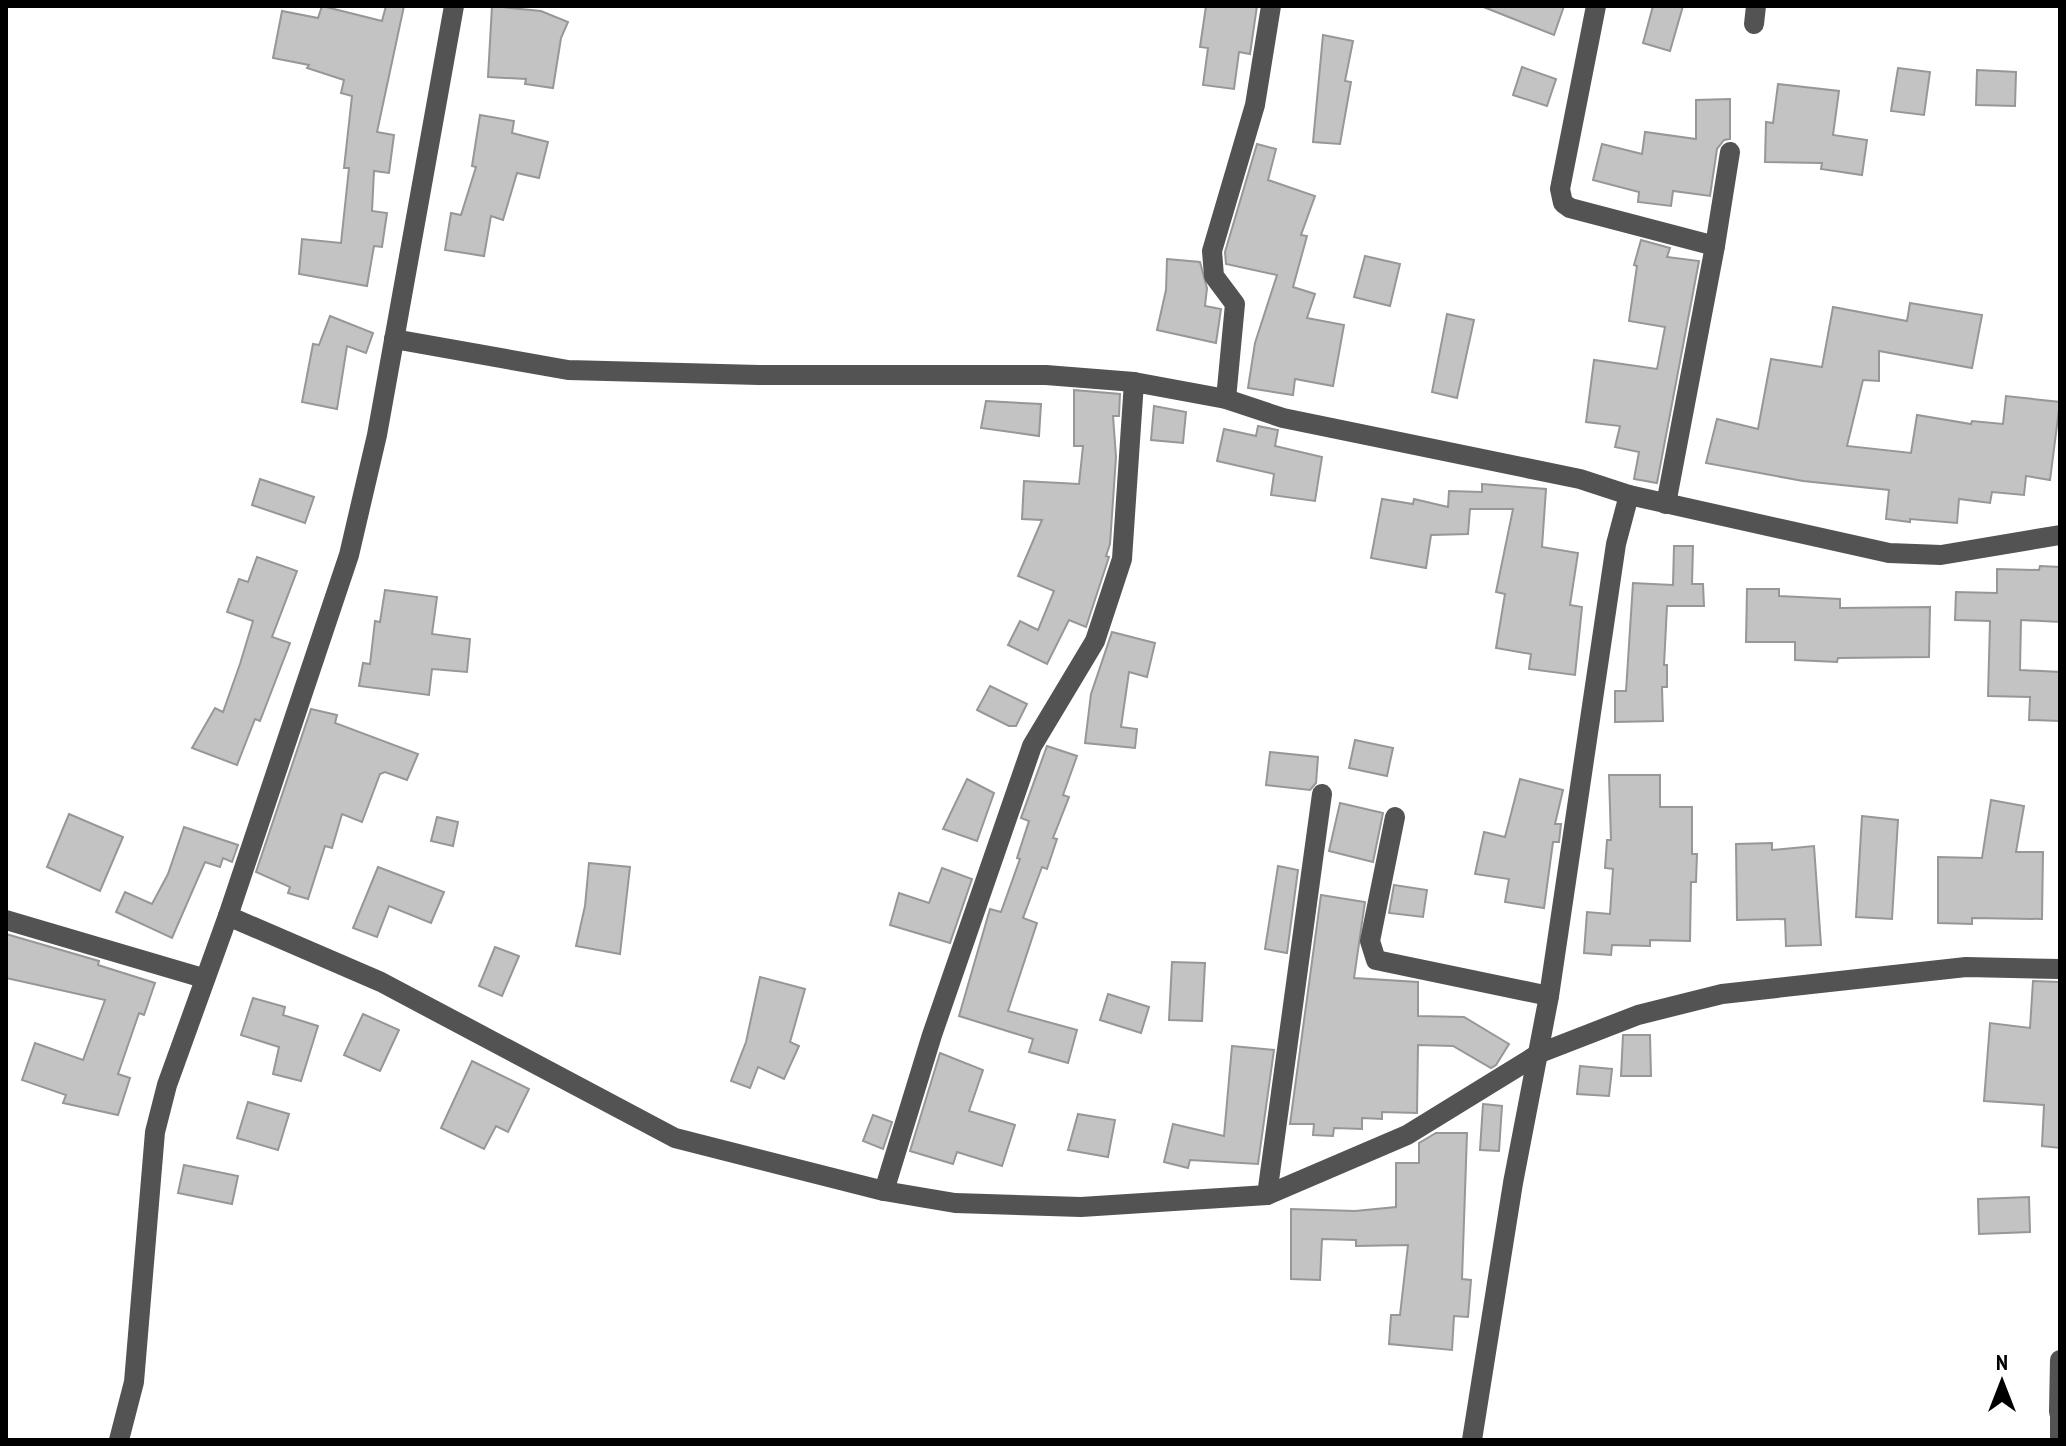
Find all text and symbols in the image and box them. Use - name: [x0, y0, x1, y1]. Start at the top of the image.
- north arrow: [1962, 1342, 2042, 1422]
- text: N: [1996, 1348, 2008, 1376]

